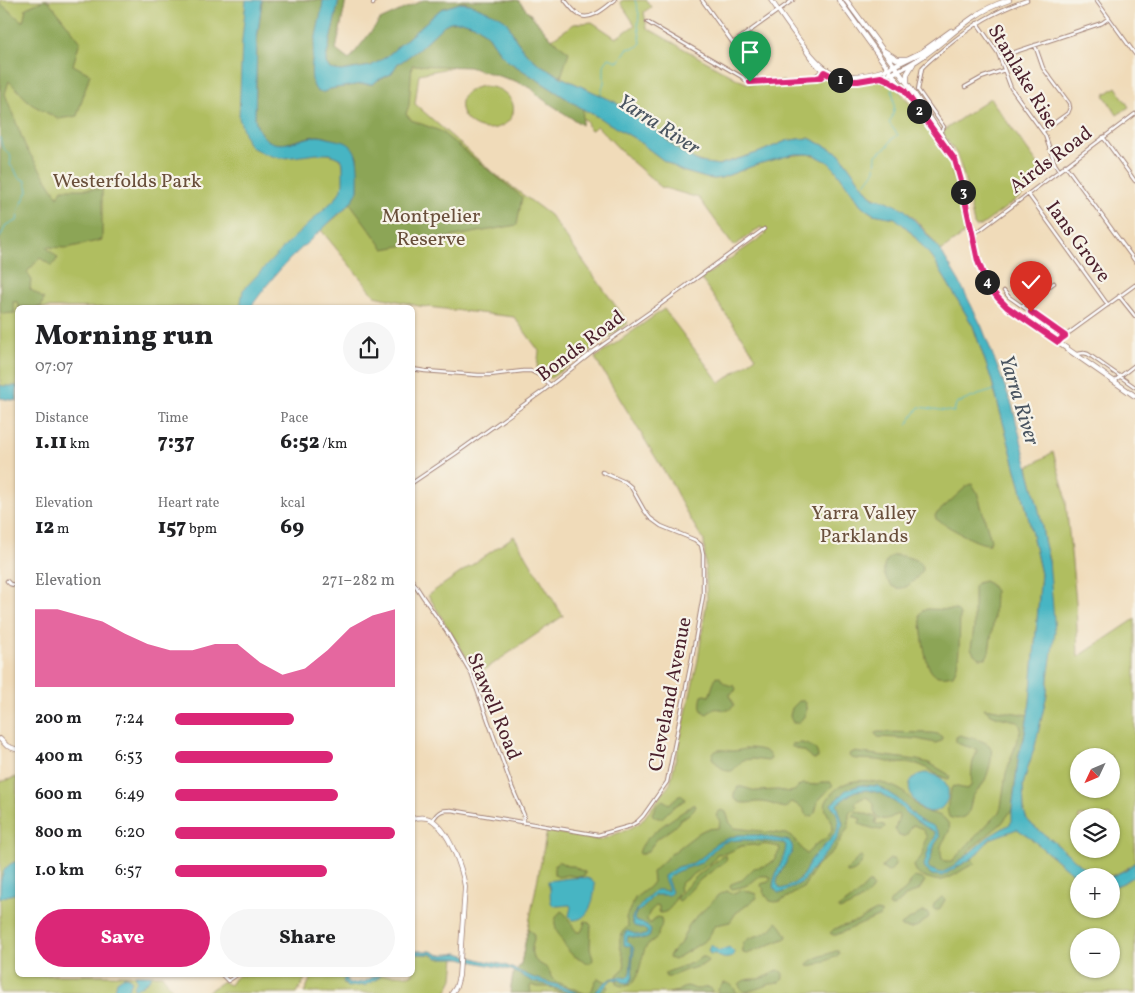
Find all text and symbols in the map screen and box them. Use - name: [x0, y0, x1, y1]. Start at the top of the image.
- street label: Stanlake Rise: [980, 19, 1065, 135]
- pin: [729, 31, 771, 82]
- icon: arrive: [736, 38, 764, 66]
- pin: 1: [828, 68, 852, 92]
- text: 1: [838, 71, 843, 90]
- water label: Yarra River: [611, 88, 705, 163]
- pin: 2: [906, 98, 932, 124]
- text: 2: [916, 102, 923, 121]
- street label: Airds Road: [1004, 120, 1099, 201]
- park label: Westerfolds Park: [52, 168, 202, 196]
- pin: 3: [950, 180, 976, 204]
- text: 3: [960, 183, 967, 202]
- street label: Ians Grove: [1038, 196, 1117, 289]
- park label: Montpelier Reserve: [382, 203, 480, 254]
- pin: [1010, 261, 1052, 312]
- icon: check: [1017, 268, 1045, 296]
- pin: 4: [974, 270, 1000, 294]
- text: 4: [983, 273, 992, 292]
- street label: Bonds Road: [531, 304, 631, 389]
- text: Morning run: [35, 317, 213, 356]
- button: share: [343, 322, 395, 374]
- water label: Yarra River: [991, 352, 1046, 449]
- text: 07:07: [35, 356, 74, 378]
- text: Distance: [35, 409, 89, 428]
- text: Time: [158, 409, 188, 428]
- text: Pace: [280, 409, 308, 428]
- text: 1.11: [35, 428, 67, 457]
- text: 7:37: [158, 428, 195, 457]
- text: 6:52: [280, 428, 319, 457]
- text: km: [67, 435, 90, 454]
- text: /km: [319, 435, 347, 454]
- text: Elevation: [35, 494, 93, 513]
- text: Heart rate: [158, 494, 219, 513]
- text: kcal: [280, 494, 305, 513]
- park label: Yarra Valley Parklands: [811, 500, 917, 551]
- text: 12: [35, 513, 54, 542]
- text: 157: [158, 513, 186, 542]
- text: 69: [280, 513, 304, 542]
- text: m: [54, 520, 70, 539]
- text: bpm: [186, 520, 217, 539]
- text: Elevation: [35, 570, 102, 592]
- text: 271–282 m: [322, 570, 395, 592]
- street label: Cleveland Avenue: [642, 615, 700, 774]
- street label: Stawell Road: [459, 649, 527, 765]
- text: 200 m: [35, 708, 82, 730]
- text: 7:24: [115, 708, 144, 730]
- text: 400 m: [35, 746, 83, 768]
- text: 6:53: [115, 746, 143, 768]
- north arrow: [1070, 748, 1120, 798]
- map controls: [1070, 748, 1120, 978]
- text: 600 m: [35, 784, 82, 806]
- text: 6:49: [115, 784, 144, 806]
- button: layers: [1070, 808, 1120, 858]
- text: 800 m: [35, 822, 82, 844]
- text: 6:20: [115, 822, 145, 844]
- text: 1.0 km: [35, 860, 84, 882]
- text: 6:57: [115, 860, 142, 882]
- button: +: [1070, 868, 1120, 918]
- button: Save: [35, 909, 210, 967]
- button: Share: [220, 909, 395, 967]
- button: −: [1070, 928, 1120, 978]

